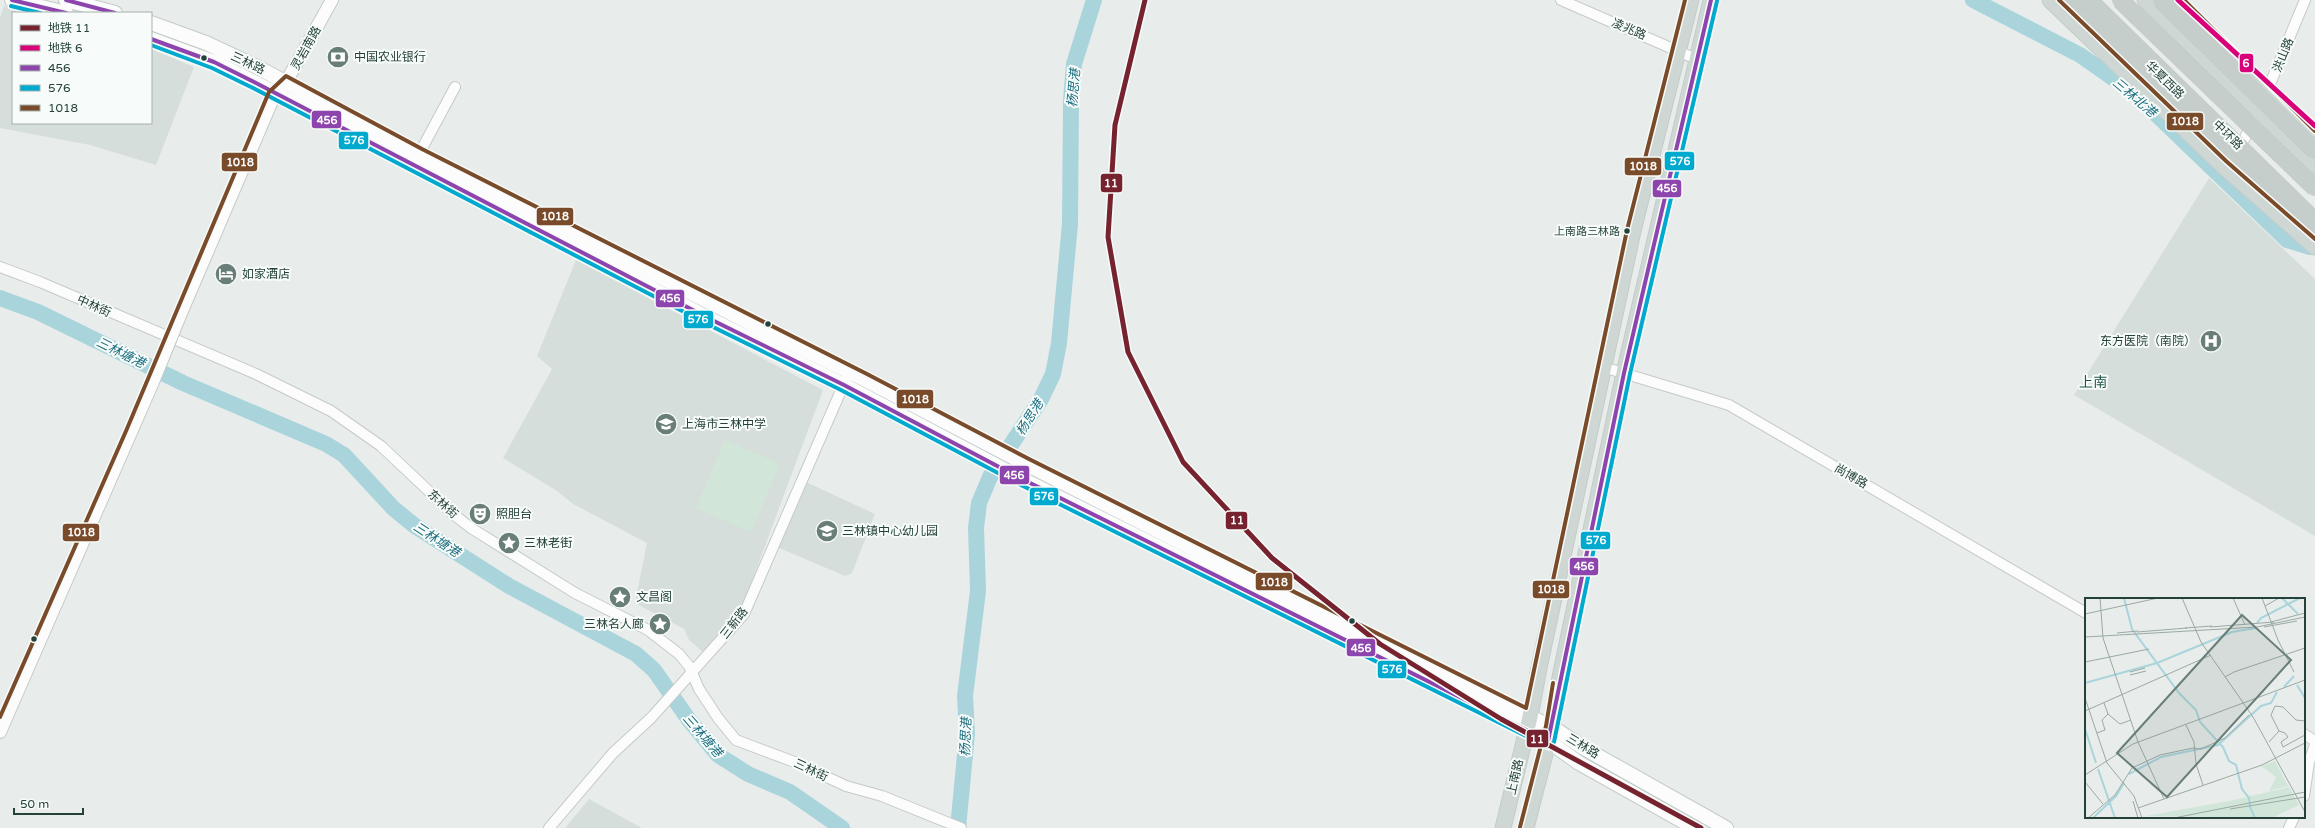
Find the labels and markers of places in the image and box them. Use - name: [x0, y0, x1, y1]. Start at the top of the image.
- bank icon: 中国农业银行: [325, 44, 351, 70]
- place label: 中国农业银行: [354, 50, 426, 64]
- unlabelled marker: [199, 53, 209, 63]
- place label: 上南路三林路: [1554, 225, 1620, 238]
- marker: 上南路三林路: [1622, 226, 1632, 236]
- hotel icon: 如家酒店: [213, 261, 239, 287]
- place label: 如家酒店: [242, 267, 290, 281]
- unlabelled marker: [763, 319, 773, 329]
- hospital icon: 东方医院（南院）: [2198, 328, 2224, 354]
- place label: 东方医院（南院）: [2100, 334, 2196, 348]
- school or university icon: 上海市三林中学: [653, 411, 679, 437]
- place label: 上海市三林中学: [682, 417, 766, 431]
- theatre icon: 照胆台: [467, 501, 493, 527]
- place label: 照胆台: [496, 507, 532, 521]
- school or university icon: 三林镇中心幼儿园: [814, 518, 840, 544]
- place label: 三林镇中心幼儿园: [842, 524, 938, 538]
- place icon: 三林老街: [496, 530, 522, 556]
- place label: 三林老街: [524, 536, 572, 550]
- place icon: 文昌阁: [607, 584, 633, 610]
- place label: 文昌阁: [636, 590, 672, 604]
- place icon: 三林名人廊: [647, 611, 673, 637]
- unlabelled marker: [1347, 616, 1357, 626]
- place label: 三林名人廊: [584, 617, 644, 631]
- unlabelled marker: [29, 634, 39, 644]

